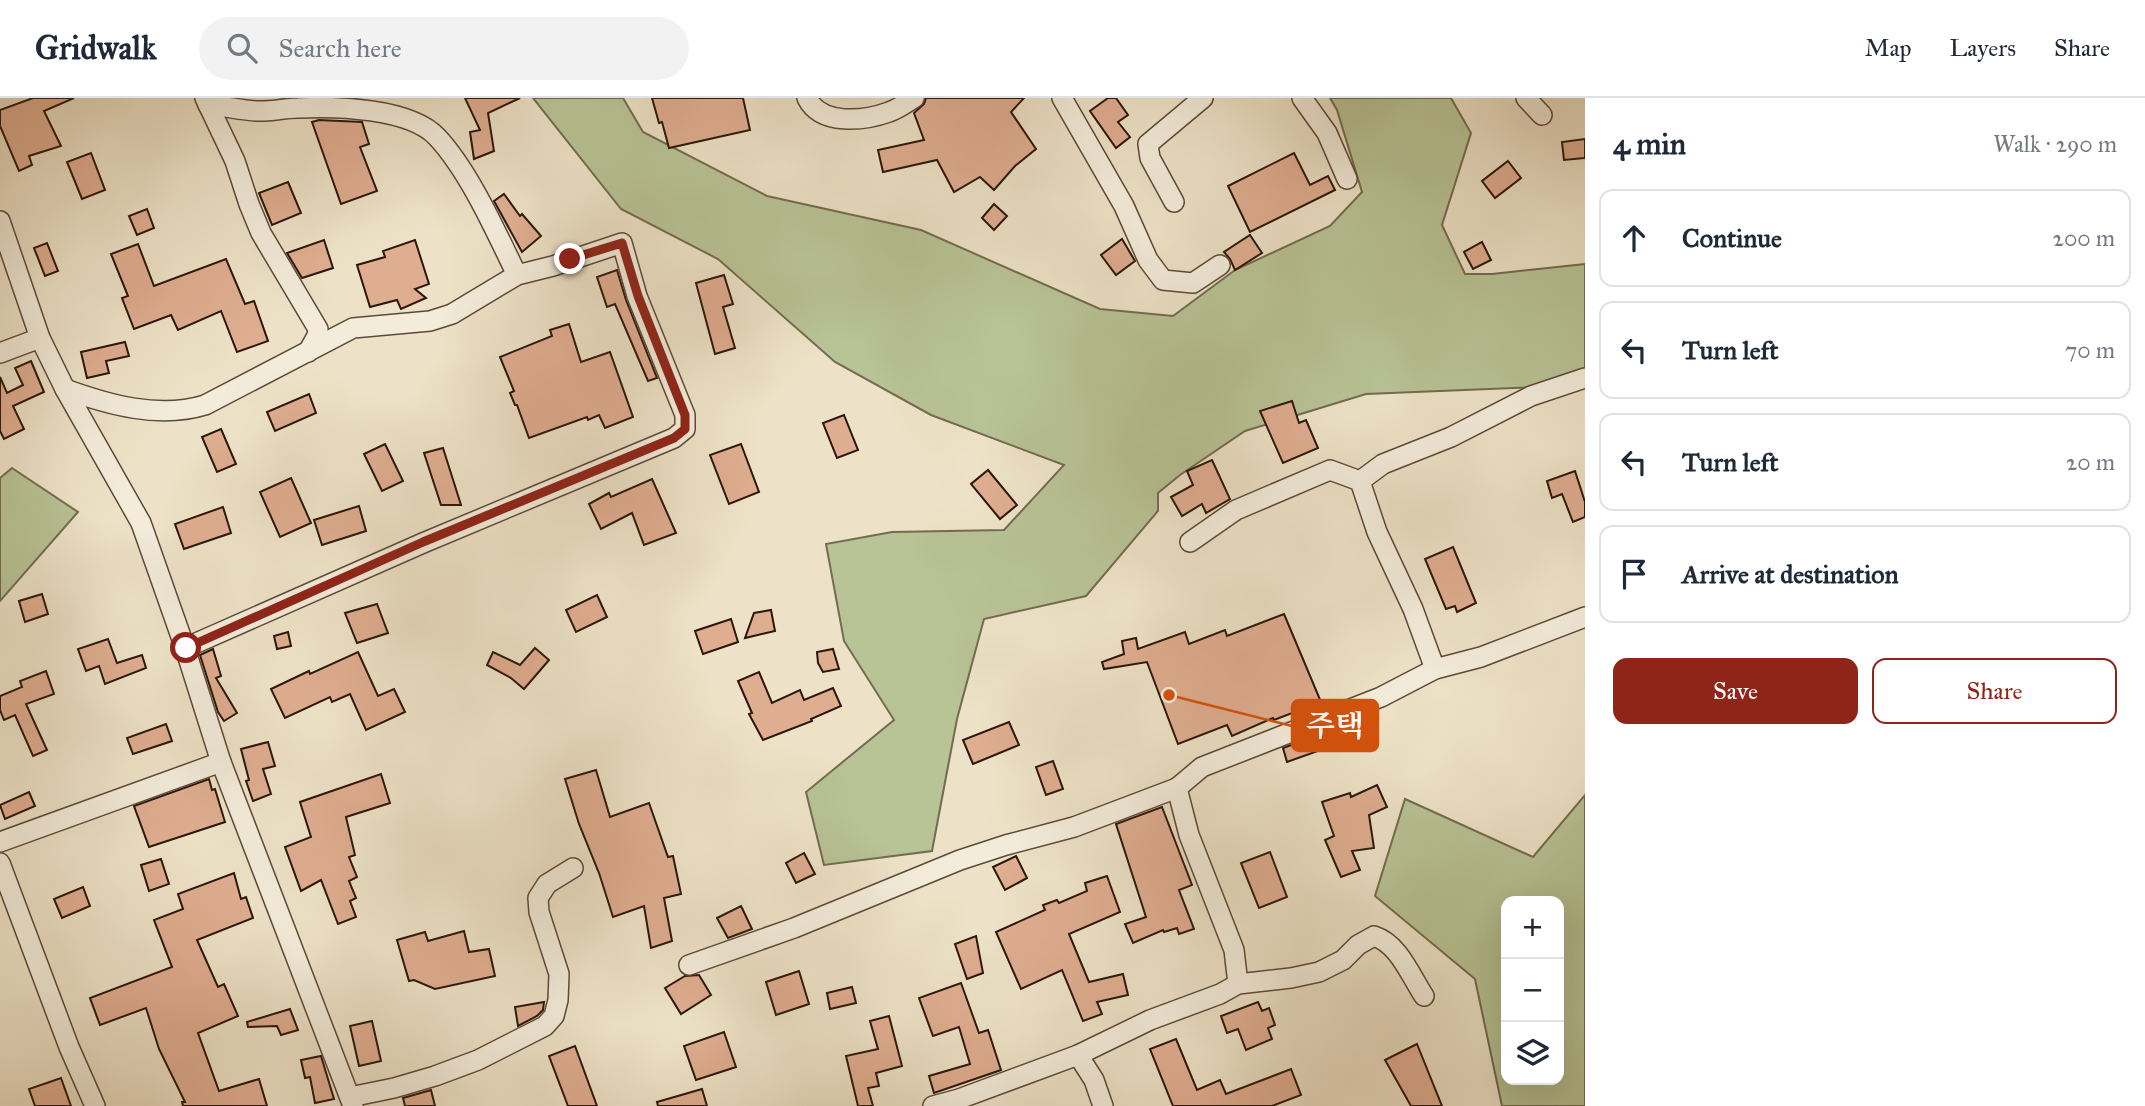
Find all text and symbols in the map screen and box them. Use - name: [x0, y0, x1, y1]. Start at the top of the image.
- search box: [199, 17, 689, 80]
- text: Gridwalk: [35, 28, 157, 68]
- icon: search: [223, 29, 261, 67]
- text: Search here: [279, 32, 402, 64]
- text: Map: [1865, 33, 1912, 63]
- text: Layers: [1950, 33, 2016, 63]
- text: Share: [2054, 33, 2110, 63]
- text: 4 min: [1613, 126, 1686, 162]
- text: Walk · 290 m: [1993, 130, 2117, 158]
- icon: ahead: [1615, 219, 1653, 257]
- text: Continue: [1682, 222, 1782, 254]
- text: 200 m: [2053, 224, 2115, 252]
- route end: [554, 243, 585, 274]
- icon: left: [1615, 331, 1653, 369]
- text: Turn left: [1682, 334, 1778, 366]
- text: 70 m: [2065, 336, 2115, 364]
- icon: left: [1615, 443, 1653, 481]
- text: Turn left: [1682, 446, 1778, 478]
- text: 20 m: [2066, 448, 2115, 476]
- icon: arrive: [1615, 555, 1653, 593]
- text: Arrive at destination: [1682, 558, 1899, 590]
- route start: [170, 632, 201, 663]
- button: Save: [1613, 658, 1858, 724]
- button: Share: [1872, 658, 2117, 724]
- callout: 주택: [1292, 700, 1378, 751]
- text: 주택: [1306, 708, 1364, 744]
- map controls: [1501, 896, 1564, 1085]
- button: +: [1501, 896, 1564, 959]
- button: −: [1501, 959, 1564, 1022]
- button: layers: [1501, 1022, 1564, 1085]

